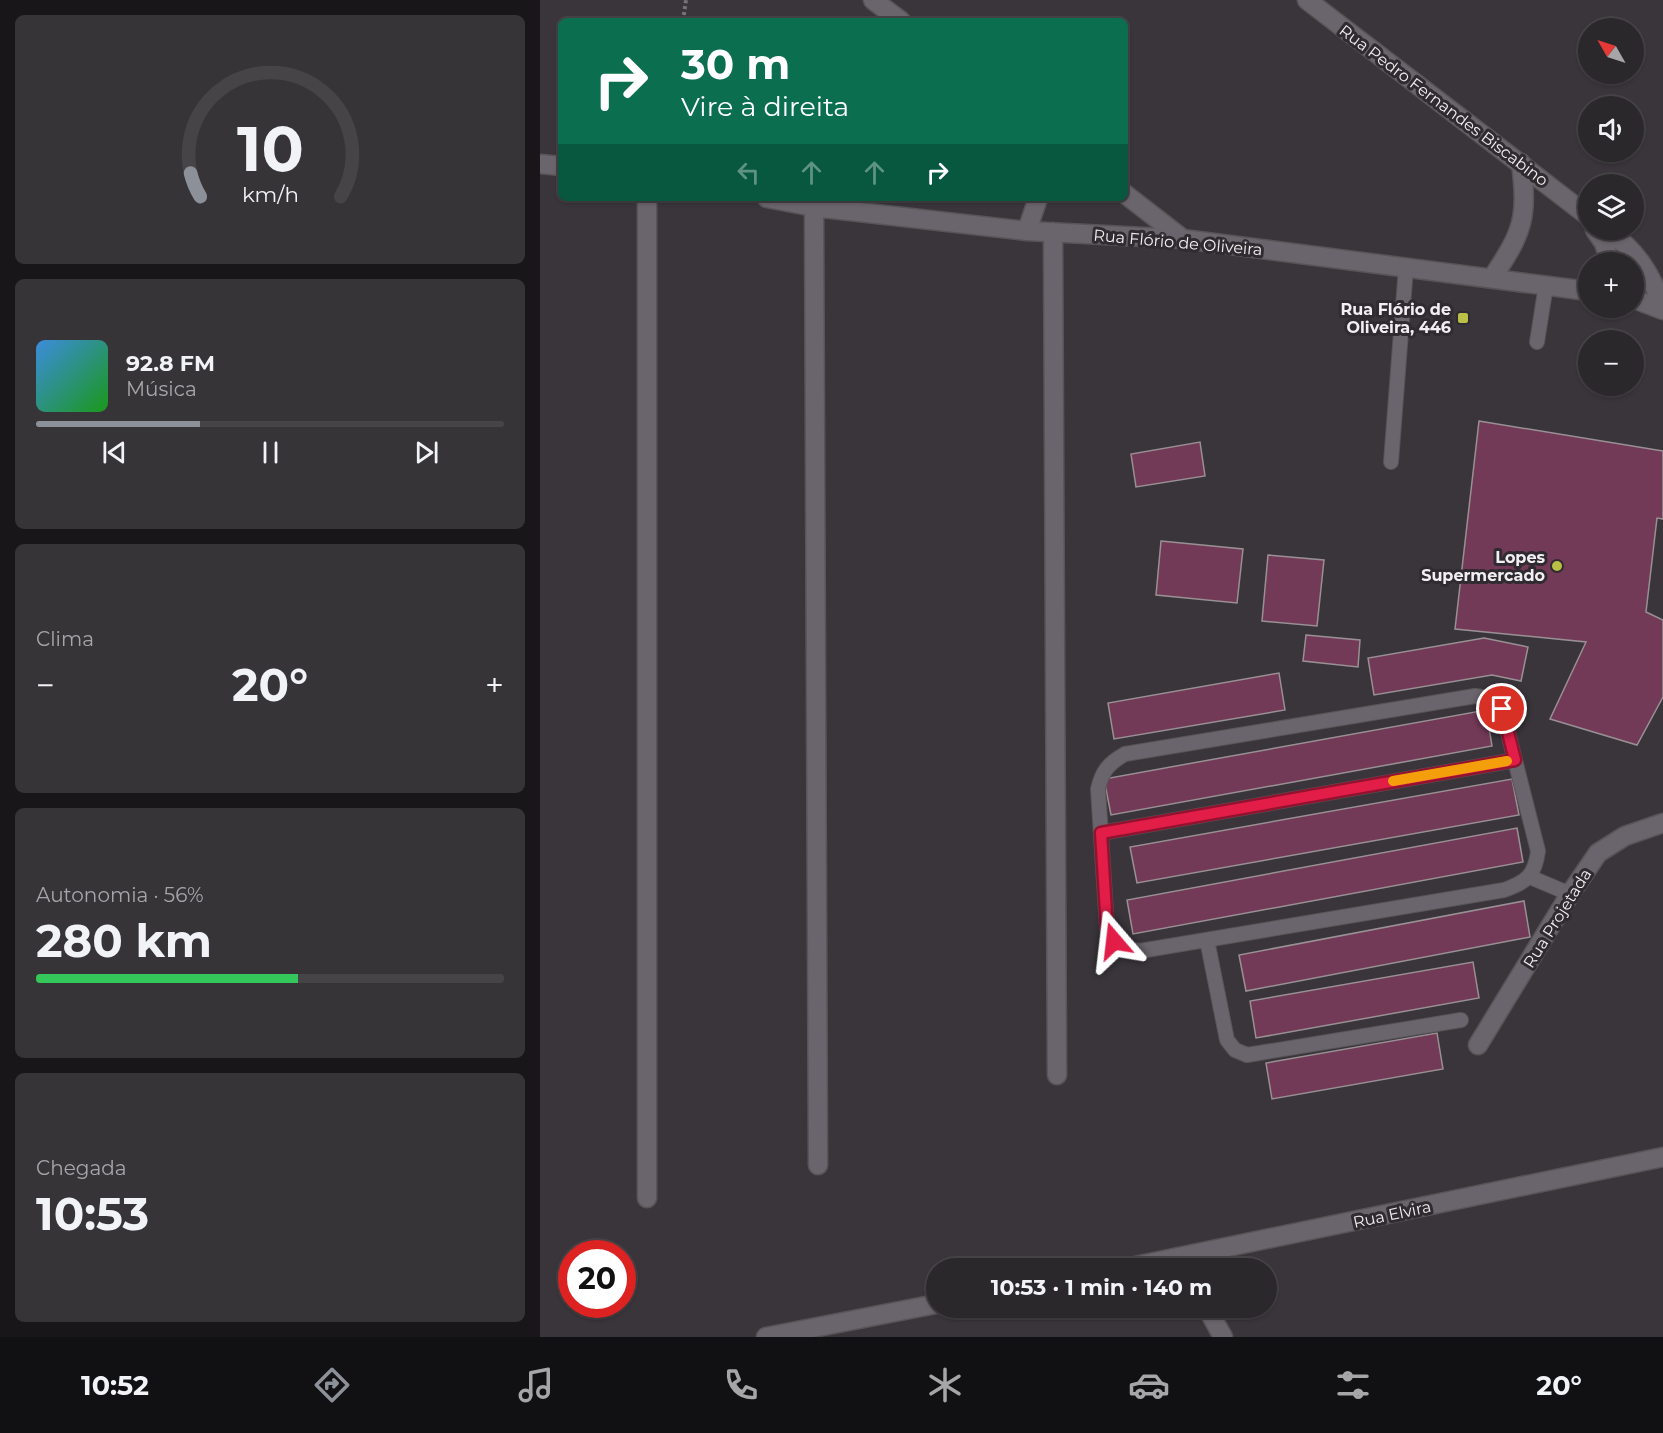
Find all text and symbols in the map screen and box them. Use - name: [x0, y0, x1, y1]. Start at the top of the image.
- north arrow: [1578, 18, 1644, 84]
- map controls: [1578, 18, 1644, 396]
- street label: Rua Pedro Fernandes Biscabino: [1336, 21, 1552, 190]
- text: 30 m: [681, 38, 790, 90]
- icon: right: [582, 42, 660, 120]
- text: Vire à direita: [681, 90, 849, 123]
- button: sound: [1578, 96, 1644, 162]
- text: 10: [237, 111, 303, 187]
- icon: left: [732, 156, 765, 189]
- icon: ahead: [795, 156, 828, 189]
- icon: ahead: [858, 156, 891, 189]
- icon: right: [921, 156, 954, 189]
- button: layers: [1578, 174, 1644, 240]
- text: km/h: [241, 181, 299, 207]
- street label: Rua Flório de Oliveira: [1093, 226, 1263, 259]
- button: +: [1578, 252, 1644, 318]
- place label: Rua Flório de Oliveira, 446: [1340, 300, 1451, 337]
- marker: Rua Flório de Oliveira, 446: [1456, 311, 1470, 325]
- button: −: [1578, 330, 1644, 396]
- text: 92.8 FM: [126, 350, 215, 377]
- text: Música: [126, 377, 197, 401]
- icon: previous: [98, 436, 131, 469]
- icon: pause: [254, 436, 287, 469]
- icon: next: [410, 436, 443, 469]
- place label: Lopes Supermercado: [1421, 548, 1546, 585]
- marker: Lopes Supermercado: [1550, 559, 1564, 573]
- text: Clima: [36, 627, 94, 651]
- text: 20°: [232, 657, 308, 712]
- text: −: [36, 665, 55, 705]
- text: +: [485, 665, 504, 705]
- pin: [1476, 683, 1527, 734]
- icon: arrive: [1485, 692, 1518, 725]
- street label: Rua Projetada: [1519, 865, 1595, 971]
- text: Autonomia · 56%: [36, 883, 204, 907]
- position arrow: [1082, 909, 1146, 973]
- text: 280 km: [36, 913, 212, 968]
- text: Chegada: [36, 1156, 127, 1180]
- text: 10:53: [36, 1186, 149, 1241]
- street label: Rua Elvira: [1351, 1197, 1433, 1232]
- speed limit sign: 20: [558, 1240, 636, 1318]
- text: 10:53 · 1 min · 140 m: [991, 1274, 1212, 1301]
- icon: directions: [311, 1364, 353, 1406]
- icon: music: [515, 1364, 557, 1406]
- icon: phone: [720, 1364, 762, 1406]
- icon: climate: [924, 1364, 966, 1406]
- icon: car: [1128, 1364, 1170, 1406]
- icon: filters: [1332, 1364, 1374, 1406]
- text: 10:52: [81, 1369, 149, 1402]
- text: 20°: [1536, 1369, 1582, 1402]

